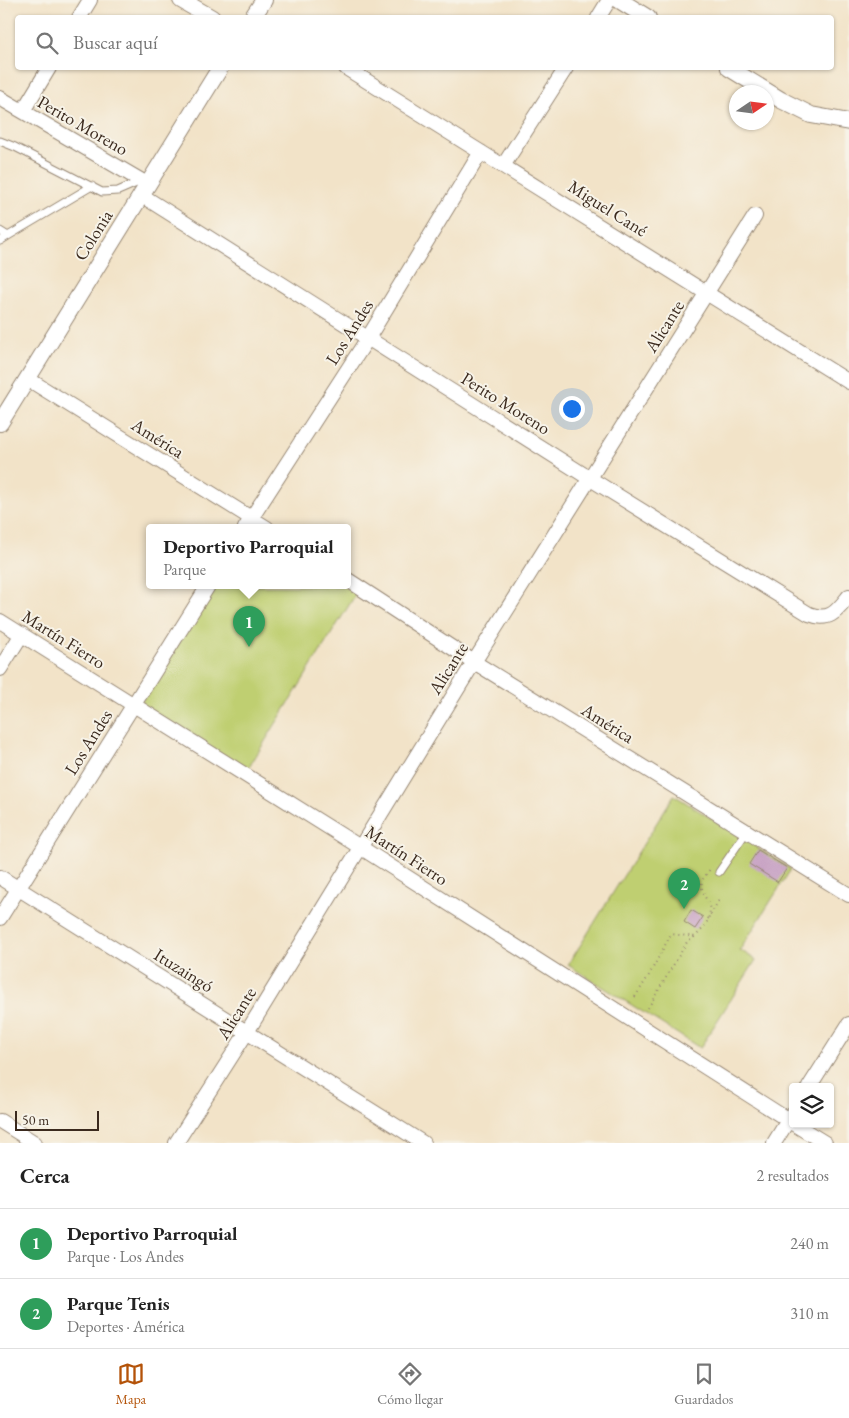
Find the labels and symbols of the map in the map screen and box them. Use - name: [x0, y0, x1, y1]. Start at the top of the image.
- north arrow: [729, 85, 774, 130]
- street label: Perito Moreno: [34, 90, 132, 160]
- street label: Miguel Cané: [564, 175, 652, 241]
- street label: Colonia: [68, 205, 118, 265]
- street label: Los Andes: [320, 295, 378, 369]
- street label: Alicante: [638, 295, 689, 357]
- street label: Perito Moreno: [457, 367, 555, 440]
- your location: [559, 396, 585, 422]
- street label: América: [126, 412, 189, 464]
- street label: Martín Fierro: [18, 604, 110, 674]
- pin: 1: [233, 606, 265, 647]
- street label: Alicante: [422, 637, 473, 699]
- street label: América: [576, 697, 639, 749]
- street label: Los Andes: [59, 705, 117, 779]
- street label: Martín Fierro: [361, 820, 453, 890]
- pin: 2: [668, 868, 700, 909]
- street label: Ituzaingó: [150, 943, 218, 997]
- street label: Alicante: [210, 982, 261, 1044]
- scale bar: [15, 1108, 99, 1131]

